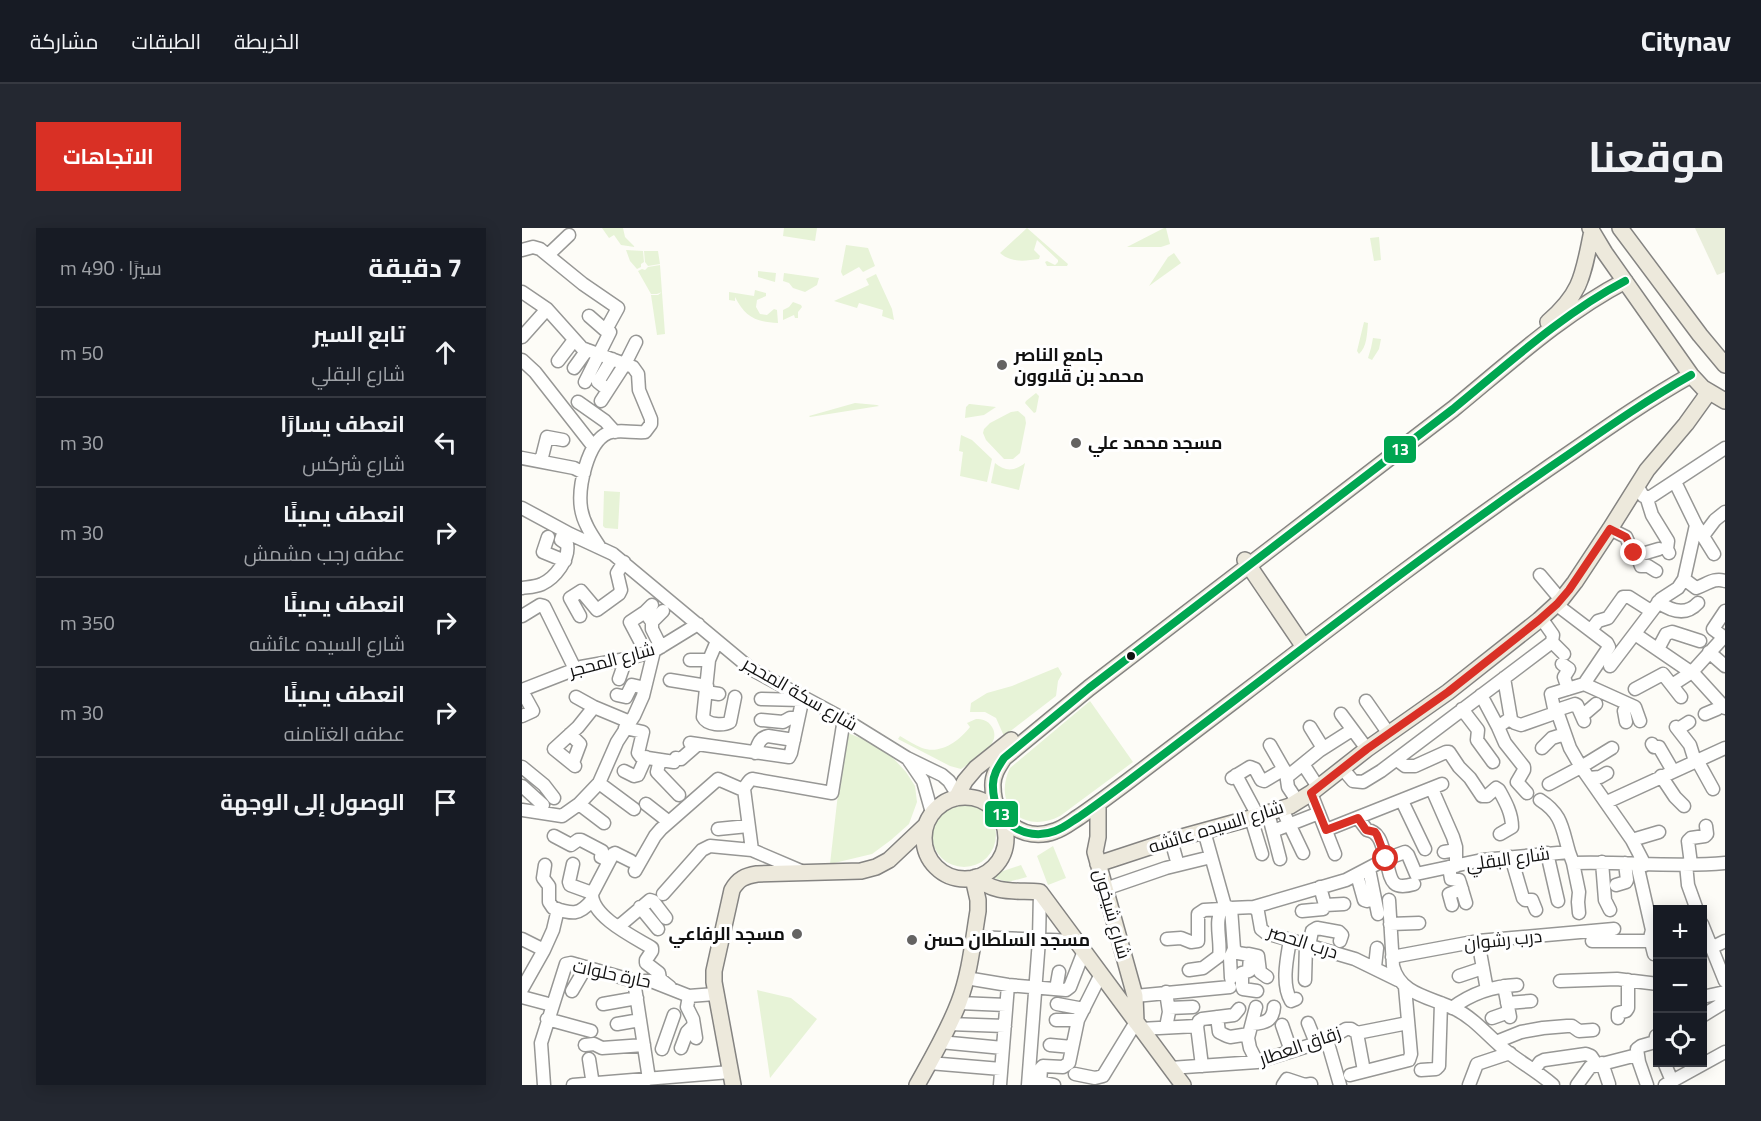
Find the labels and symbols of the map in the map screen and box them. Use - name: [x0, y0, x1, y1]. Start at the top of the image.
- place label: جامع الناصر محمد بن قلاوون: [1013, 338, 1144, 392]
- marker: جامع الناصر محمد بن قلاوون: [995, 358, 1009, 372]
- place label: مسجد محمد علي: [1088, 426, 1223, 459]
- text: 13: [1391, 434, 1409, 464]
- line badge: 13: [1383, 435, 1417, 464]
- marker: مسجد محمد علي: [1069, 436, 1083, 450]
- route end: [1620, 539, 1646, 565]
- street label: شارع المحجر: [564, 632, 659, 687]
- street label: شارع سكة المحجر: [735, 647, 864, 740]
- unlabelled marker: [1125, 650, 1137, 662]
- street label: شارع السيده عائشه: [1144, 790, 1288, 863]
- text: 13: [992, 799, 1010, 829]
- line badge: 13: [984, 800, 1019, 828]
- street label: شارع البقلي: [1464, 836, 1552, 881]
- route start: [1372, 845, 1398, 871]
- street label: شارع شيخون: [1084, 865, 1141, 963]
- street label: درب الحصر: [1263, 914, 1343, 968]
- place label: مسجد الرفاعي: [669, 917, 785, 950]
- street label: درب رشوان: [1462, 919, 1544, 960]
- place label: مسجد السلطان حسن: [924, 923, 1090, 956]
- marker: مسجد الرفاعي: [790, 927, 804, 941]
- marker: مسجد السلطان حسن: [905, 933, 919, 947]
- street label: حارة حلوات: [570, 949, 654, 998]
- street label: زقاق العطار: [1253, 1016, 1346, 1075]

